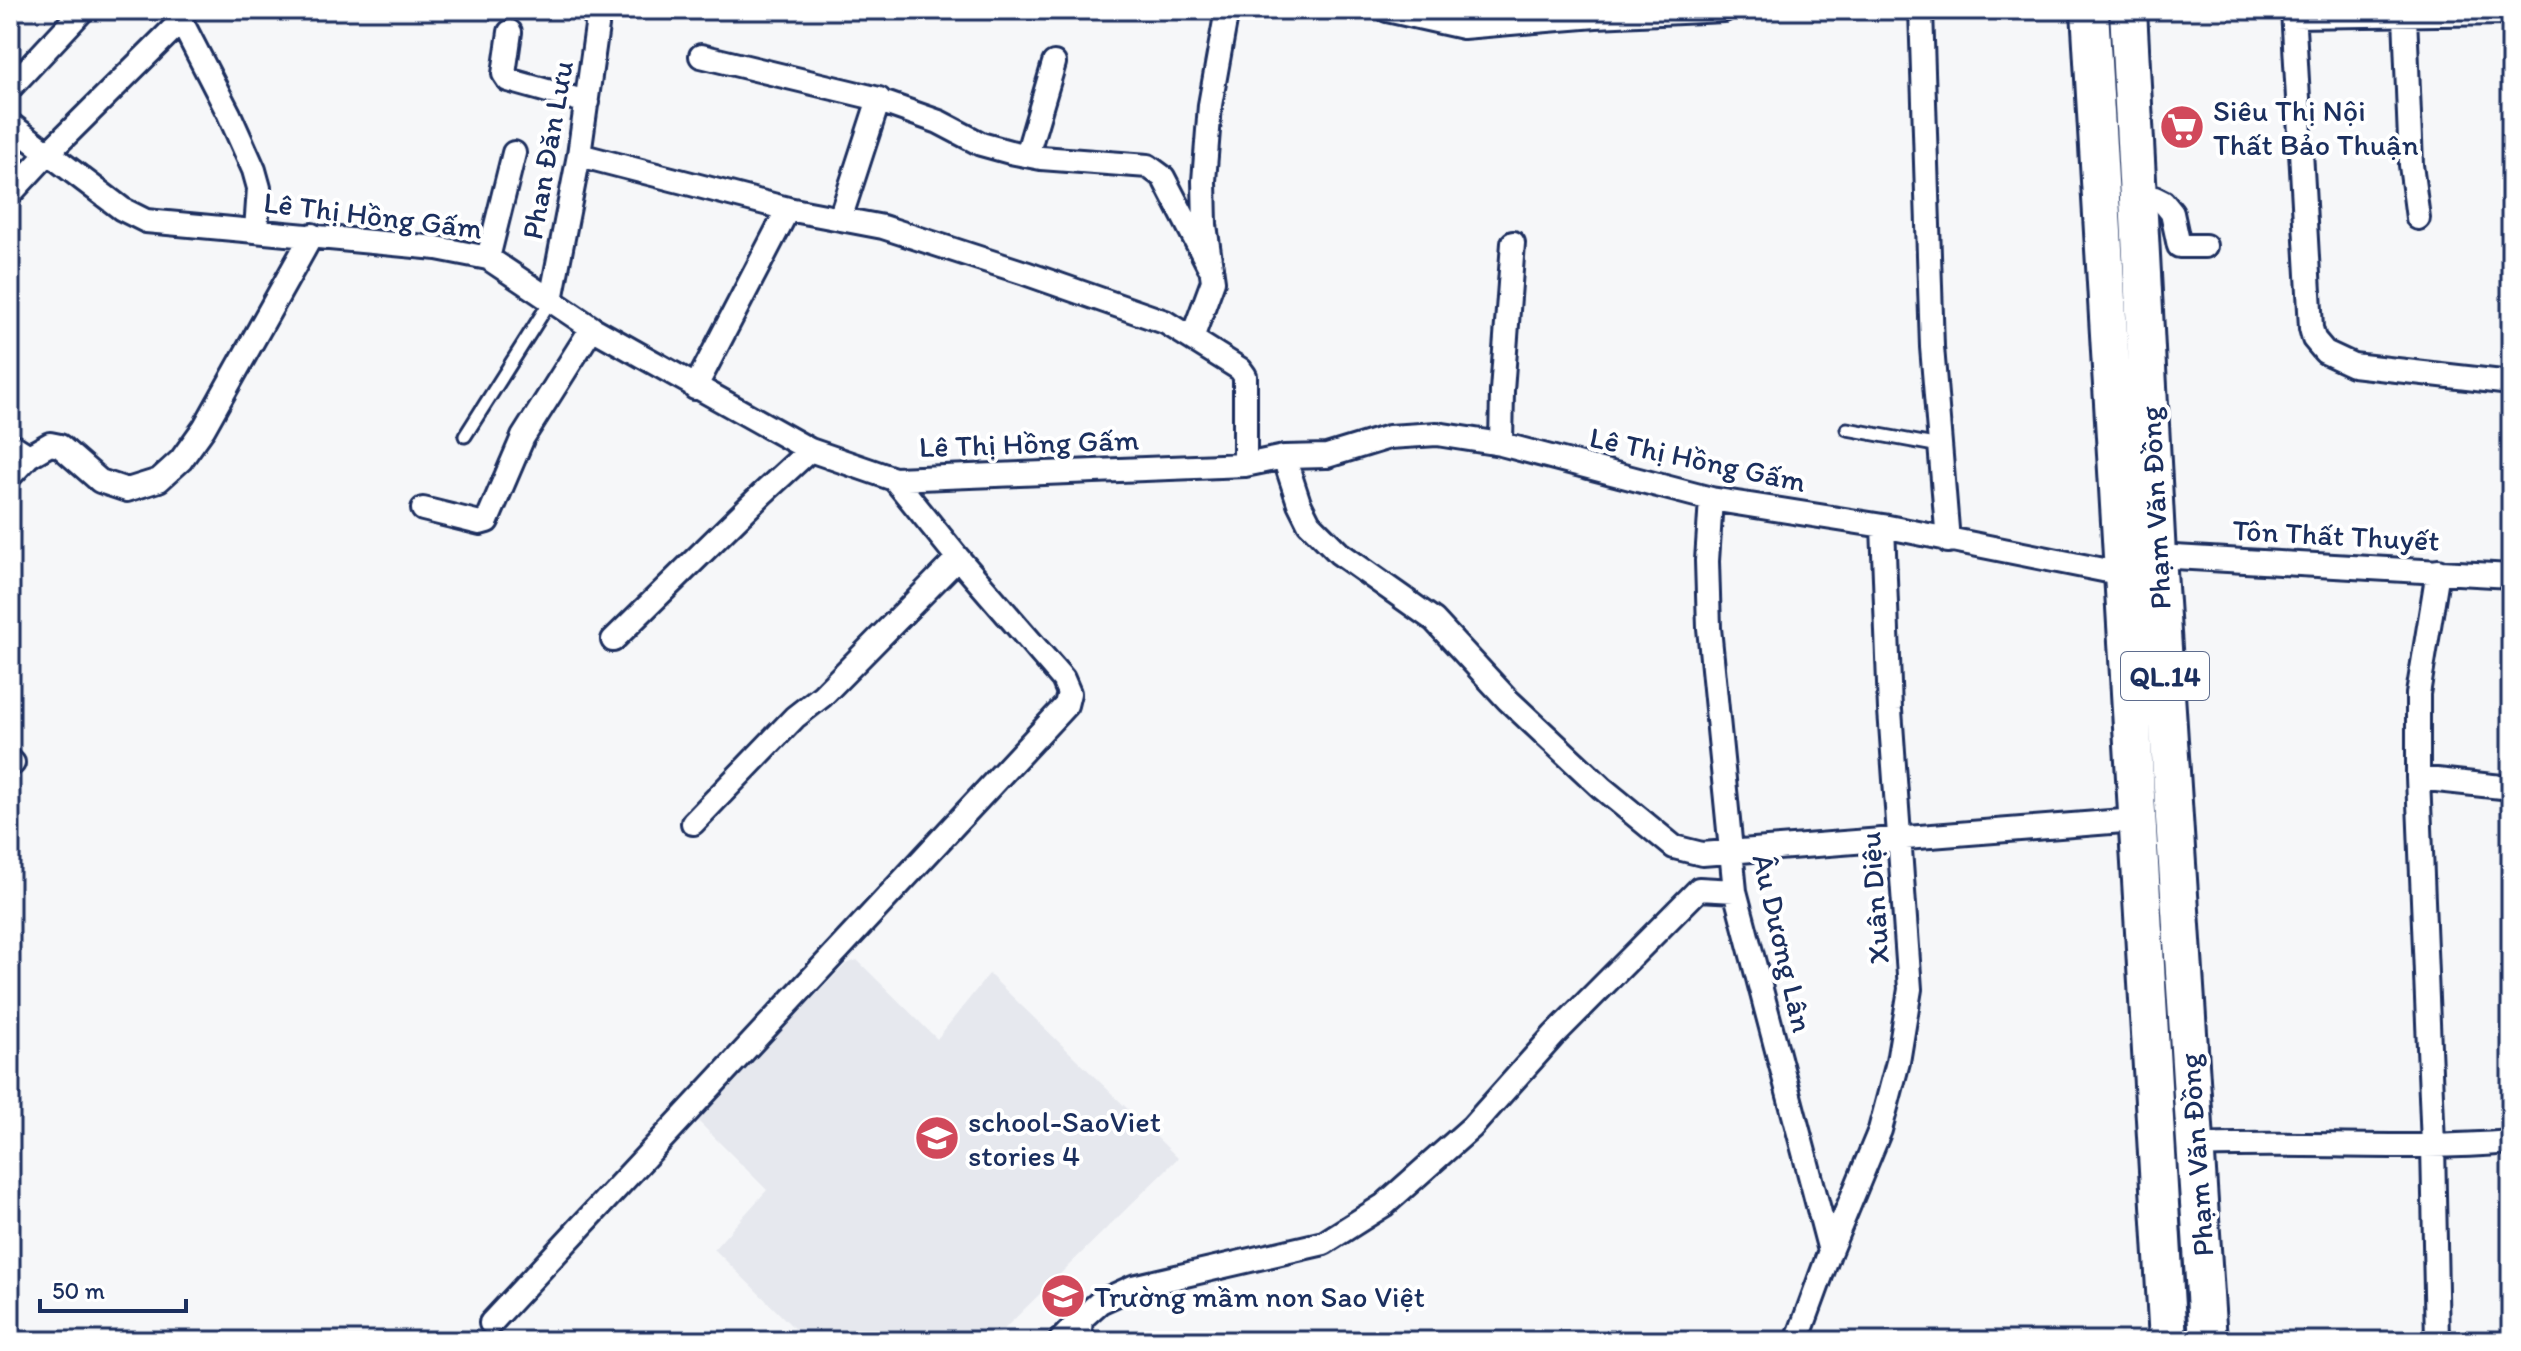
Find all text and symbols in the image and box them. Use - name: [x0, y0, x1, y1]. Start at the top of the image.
- street label: Phan Đăn Lưu: [513, 58, 581, 242]
- place label: Siêu Thị Nội Thất Bảo Thuận: [2213, 92, 2419, 163]
- supermarket icon: Siêu Thị Nội Thất Bảo Thuận: [2158, 103, 2206, 151]
- street label: Lê Thị Hồng Gấm: [261, 183, 485, 247]
- street label: Phạm Văn Đồng: [2131, 405, 2179, 611]
- street label: Lê Thị Hồng Gấm: [1586, 418, 1810, 500]
- street label: Lê Thị Hồng Gấm: [918, 421, 1140, 465]
- street label: Tôn Thất Thuyết: [2232, 511, 2440, 559]
- road number: QL.14: [2121, 652, 2209, 700]
- street label: Xuân Diệu: [1851, 831, 1897, 965]
- street label: Âu Dương Lân: [1745, 850, 1821, 1036]
- street label: Phạm Văn Đồng: [2170, 1051, 2222, 1258]
- place label: school-SaoViet stories 4: [968, 1103, 1161, 1174]
- school or university icon: school-SaoViet stories 4: [913, 1114, 961, 1162]
- scale bar: [40, 1263, 186, 1313]
- school or university icon: Trường mầm non Sao Việt: [1039, 1272, 1087, 1320]
- text: 50 m: [52, 1276, 105, 1305]
- place label: Trường mầm non Sao Việt: [1094, 1278, 1425, 1315]

